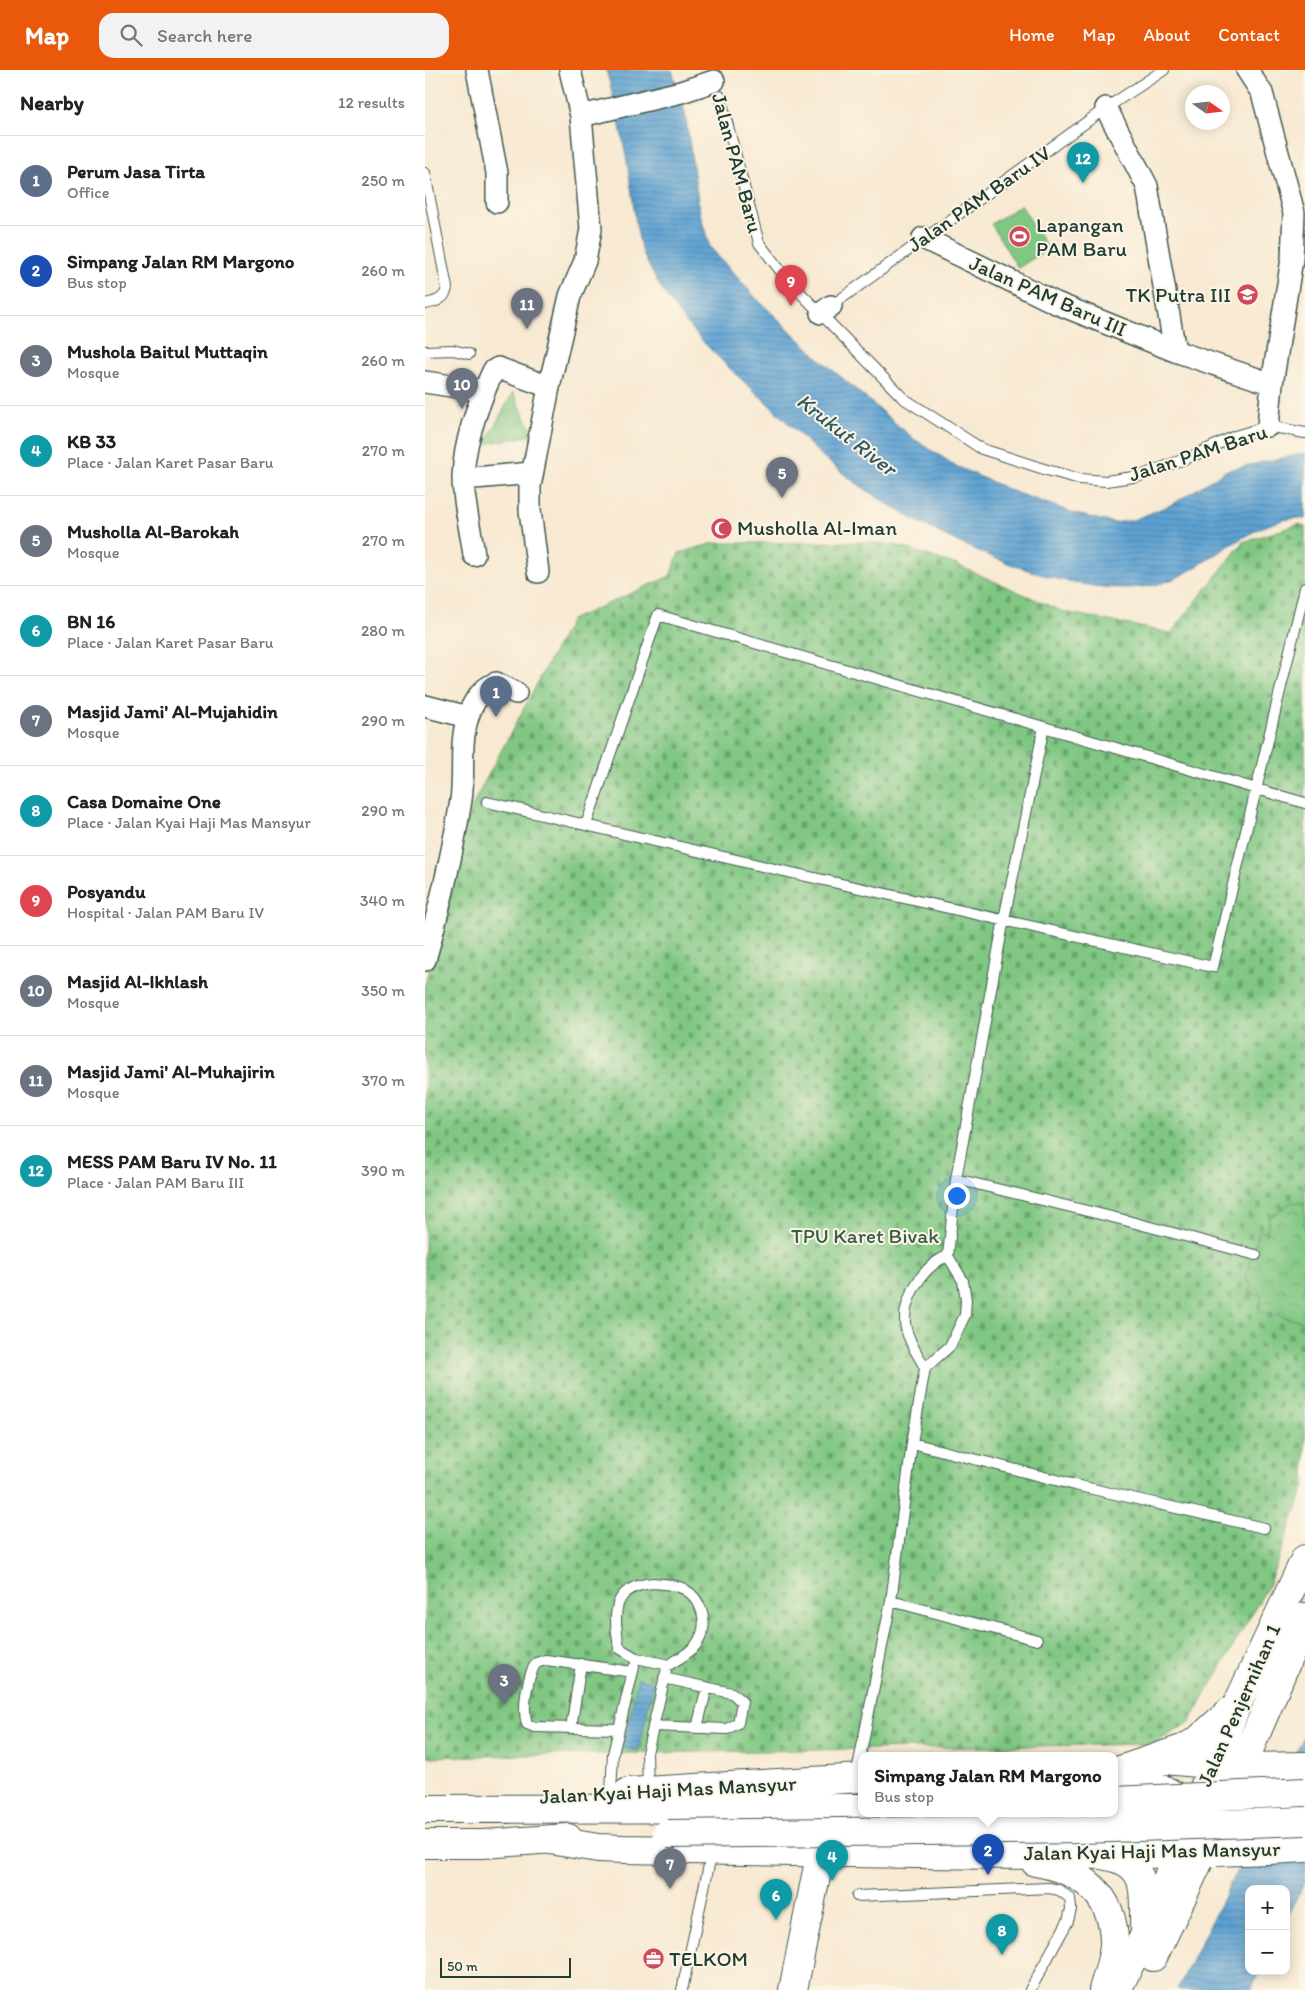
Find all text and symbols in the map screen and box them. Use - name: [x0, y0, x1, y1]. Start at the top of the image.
- search box: [99, 13, 449, 58]
- text: Map: [25, 21, 69, 50]
- icon: search: [117, 21, 145, 49]
- text: Search here: [157, 24, 252, 47]
- text: Home: [1009, 24, 1055, 46]
- text: Map: [1083, 24, 1116, 46]
- text: About: [1144, 24, 1190, 46]
- text: Contact: [1218, 24, 1280, 46]
- north arrow: [1185, 85, 1230, 130]
- text: Nearby: [20, 90, 84, 115]
- street label: Jalan PAM Baru: [707, 90, 768, 236]
- text: 12 results: [338, 93, 405, 112]
- street label: Jalan PAM Baru IV: [902, 140, 1055, 257]
- pin: 12: [1067, 142, 1099, 183]
- text: Perum Jasa Tirta: [67, 160, 205, 183]
- text: 1: [32, 171, 40, 190]
- text: 250 m: [361, 171, 405, 190]
- text: Office: [67, 183, 109, 202]
- place label: Lapangan PAM Baru: [1036, 212, 1127, 261]
- sports icon: Lapangan PAM Baru: [1008, 225, 1032, 249]
- text: Simpang Jalan RM Margono: [67, 250, 295, 273]
- street label: Jalan PAM Baru III: [966, 250, 1131, 341]
- text: 2: [32, 261, 40, 280]
- text: 260 m: [361, 261, 405, 280]
- pin: 9: [775, 265, 807, 306]
- text: Bus stop: [67, 273, 127, 292]
- place label: TK Putra III: [1125, 282, 1231, 307]
- school or university icon: TK Putra III: [1235, 283, 1259, 307]
- pin: 11: [511, 288, 543, 329]
- text: Mushola Baitul Muttaqin: [67, 340, 268, 363]
- text: 3: [32, 351, 40, 370]
- text: 260 m: [361, 351, 405, 370]
- text: Mosque: [67, 363, 120, 382]
- pin: 10: [446, 368, 478, 409]
- water label: Krukut River: [791, 387, 904, 483]
- street label: Jalan PAM Baru: [1126, 418, 1270, 487]
- text: KB 33: [67, 430, 116, 453]
- text: 4: [31, 441, 41, 460]
- text: 270 m: [362, 441, 405, 460]
- text: Place · Jalan Karet Pasar Baru: [67, 453, 274, 472]
- pin: 5: [766, 457, 798, 498]
- place label: Musholla Al-Iman: [737, 515, 897, 540]
- mosque icon: Musholla Al-Iman: [709, 516, 733, 540]
- text: Musholla Al-Barokah: [67, 520, 239, 543]
- text: 5: [32, 531, 40, 550]
- text: 270 m: [362, 531, 405, 550]
- text: Mosque: [67, 543, 120, 562]
- text: BN 16: [67, 610, 115, 633]
- text: 6: [32, 621, 40, 640]
- text: 280 m: [361, 621, 405, 640]
- text: Place · Jalan Karet Pasar Baru: [67, 633, 274, 652]
- pin: 1: [480, 676, 512, 717]
- text: Masjid Jami' Al-Mujahidin: [67, 700, 278, 723]
- text: 7: [32, 711, 40, 730]
- text: 290 m: [361, 711, 405, 730]
- text: Mosque: [67, 723, 120, 742]
- text: Casa Domaine One: [67, 790, 221, 813]
- text: 8: [32, 801, 40, 820]
- text: 290 m: [361, 801, 405, 820]
- text: Place · Jalan Kyai Haji Mas Mansyur: [67, 813, 311, 832]
- text: Posyandu: [67, 880, 146, 903]
- text: 9: [32, 891, 40, 910]
- text: 340 m: [360, 891, 405, 910]
- text: Hospital · Jalan PAM Baru IV: [67, 903, 264, 922]
- text: Masjid Al-Ikhlash: [67, 970, 208, 993]
- text: 10: [27, 981, 45, 1000]
- text: 350 m: [361, 981, 405, 1000]
- text: Mosque: [67, 993, 120, 1012]
- text: Masjid Jami' Al-Muhajirin: [67, 1060, 275, 1083]
- text: 11: [29, 1071, 43, 1090]
- text: 370 m: [361, 1071, 405, 1090]
- text: Mosque: [67, 1083, 120, 1102]
- text: MESS PAM Baru IV No. 11: [67, 1150, 277, 1173]
- text: 12: [28, 1161, 44, 1180]
- text: 390 m: [361, 1161, 405, 1180]
- text: Place · Jalan PAM Baru III: [67, 1173, 244, 1192]
- your location: [944, 1183, 970, 1209]
- park label: TPU Karet Bivak: [791, 1223, 939, 1248]
- street label: Jalan Penjernihan 1: [1191, 1619, 1286, 1790]
- pin: 3: [488, 1664, 520, 1705]
- popup: [858, 1752, 1118, 1817]
- text: Simpang Jalan RM Margono: [874, 1764, 1102, 1787]
- street label: Jalan Kyai Haji Mas Mansyur: [539, 1770, 798, 1809]
- text: Bus stop: [874, 1787, 934, 1806]
- pin: 2: [972, 1834, 1004, 1875]
- street label: Jalan Kyai Haji Mas Mansyur: [1023, 1836, 1281, 1865]
- pin: 4: [816, 1840, 848, 1881]
- pin: 7: [654, 1848, 686, 1889]
- pin: 6: [760, 1879, 792, 1920]
- map controls: [1245, 1885, 1290, 1975]
- button: +: [1245, 1885, 1290, 1930]
- pin: 8: [986, 1914, 1018, 1955]
- button: −: [1245, 1930, 1290, 1975]
- place label: TELKOM: [669, 1946, 748, 1971]
- office icon: TELKOM: [641, 1947, 665, 1971]
- scale bar: [440, 1955, 571, 1978]
- text: 50 m: [447, 1958, 478, 1975]

